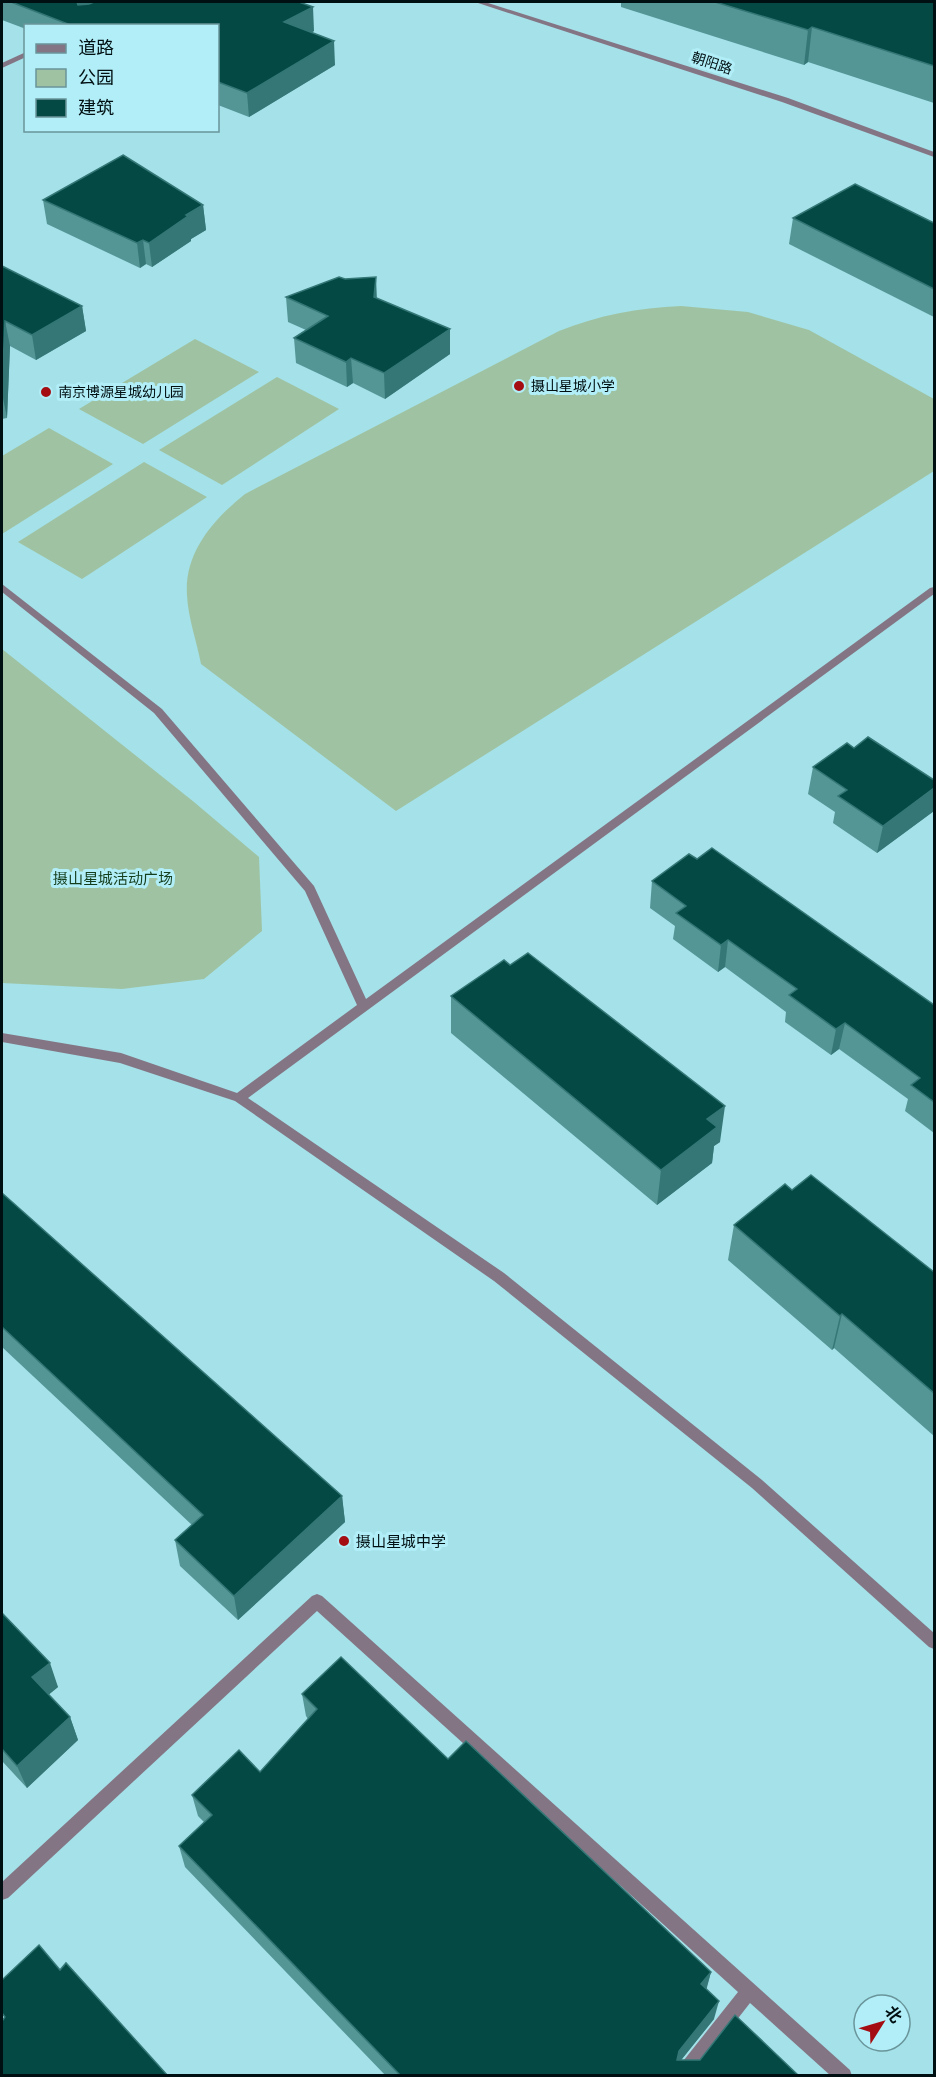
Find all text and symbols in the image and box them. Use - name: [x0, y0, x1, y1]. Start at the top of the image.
- legend: [24, 24, 219, 132]
- text: 道路: [78, 38, 114, 58]
- street label: 朝阳路: [690, 49, 734, 77]
- text: 公园: [78, 68, 114, 88]
- text: 建筑: [78, 98, 114, 118]
- place label: 摄山星城小学: [531, 378, 615, 394]
- marker: 摄山星城小学: [512, 379, 526, 393]
- place label: 南京博源星城幼儿园: [58, 384, 184, 400]
- marker: 南京博源星城幼儿园: [39, 385, 53, 399]
- park label: 摄山星城活动广场: [53, 870, 173, 887]
- place label: 摄山星城中学: [356, 1533, 446, 1550]
- marker: 摄山星城中学: [337, 1534, 351, 1548]
- north arrow: [852, 1993, 912, 2053]
- text: 北: [882, 2003, 905, 2026]

